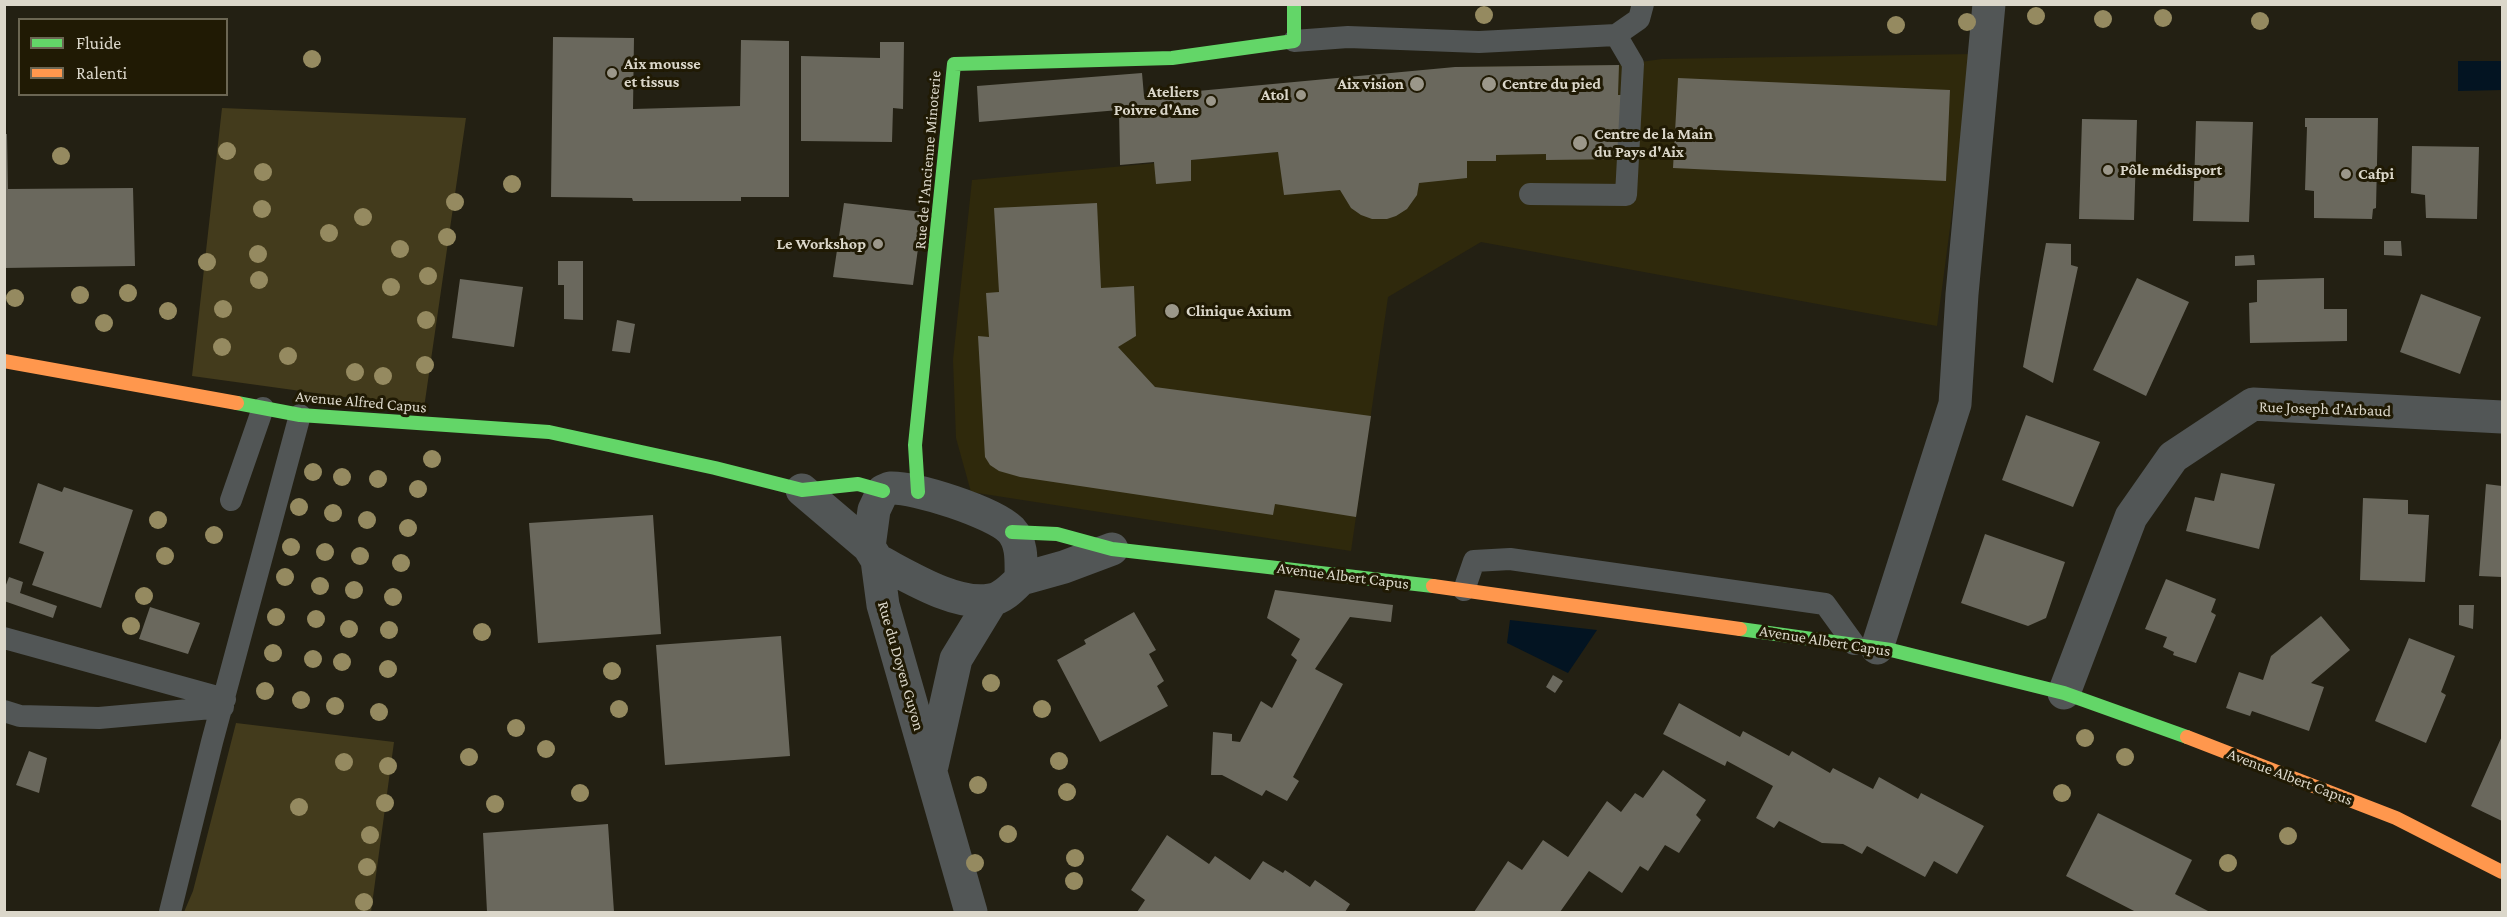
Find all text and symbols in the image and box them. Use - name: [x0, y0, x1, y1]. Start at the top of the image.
- legend: [18, 18, 228, 96]
- text: Fluide: [76, 33, 121, 53]
- place label: Aix mousse et tissus: [624, 54, 701, 92]
- text: Ralenti: [76, 63, 127, 83]
- marker: Aix mousse et tissus: [605, 66, 619, 80]
- street label: Rue de l'Ancienne Minoterie: [911, 70, 945, 250]
- place label: Aix vision: [1337, 74, 1404, 94]
- place label: Centre du pied: [1502, 74, 1601, 94]
- marker: Aix vision: [1408, 75, 1426, 93]
- marker: Centre du pied: [1480, 75, 1498, 93]
- place label: Ateliers Poivre d'Ane: [1114, 82, 1199, 120]
- place label: Atol: [1261, 85, 1289, 105]
- marker: Atol: [1294, 88, 1308, 102]
- marker: Ateliers Poivre d'Ane: [1204, 94, 1218, 108]
- place label: Centre de la Main du Pays d'Aix: [1594, 124, 1713, 162]
- marker: Centre de la Main du Pays d'Aix: [1571, 134, 1589, 152]
- place label: Pôle médisport: [2120, 160, 2222, 180]
- marker: Pôle médisport: [2101, 163, 2115, 177]
- place label: Cafpi: [2358, 164, 2394, 184]
- marker: Cafpi: [2339, 167, 2353, 181]
- place label: Le Workshop: [776, 234, 866, 254]
- marker: Le Workshop: [871, 237, 885, 251]
- place label: Clinique Axium: [1186, 301, 1291, 321]
- marker: Clinique Axium: [1163, 302, 1181, 320]
- street label: Avenue Alfred Capus: [294, 387, 428, 417]
- street label: Rue Joseph d'Arbaud: [2259, 397, 2391, 421]
- street label: Avenue Albert Capus: [1276, 558, 1410, 594]
- street label: Rue du Doyen Guyon: [873, 599, 929, 733]
- street label: Avenue Albert Capus: [1758, 621, 1892, 661]
- street label: Avenue Albert Capus: [2225, 744, 2355, 810]

